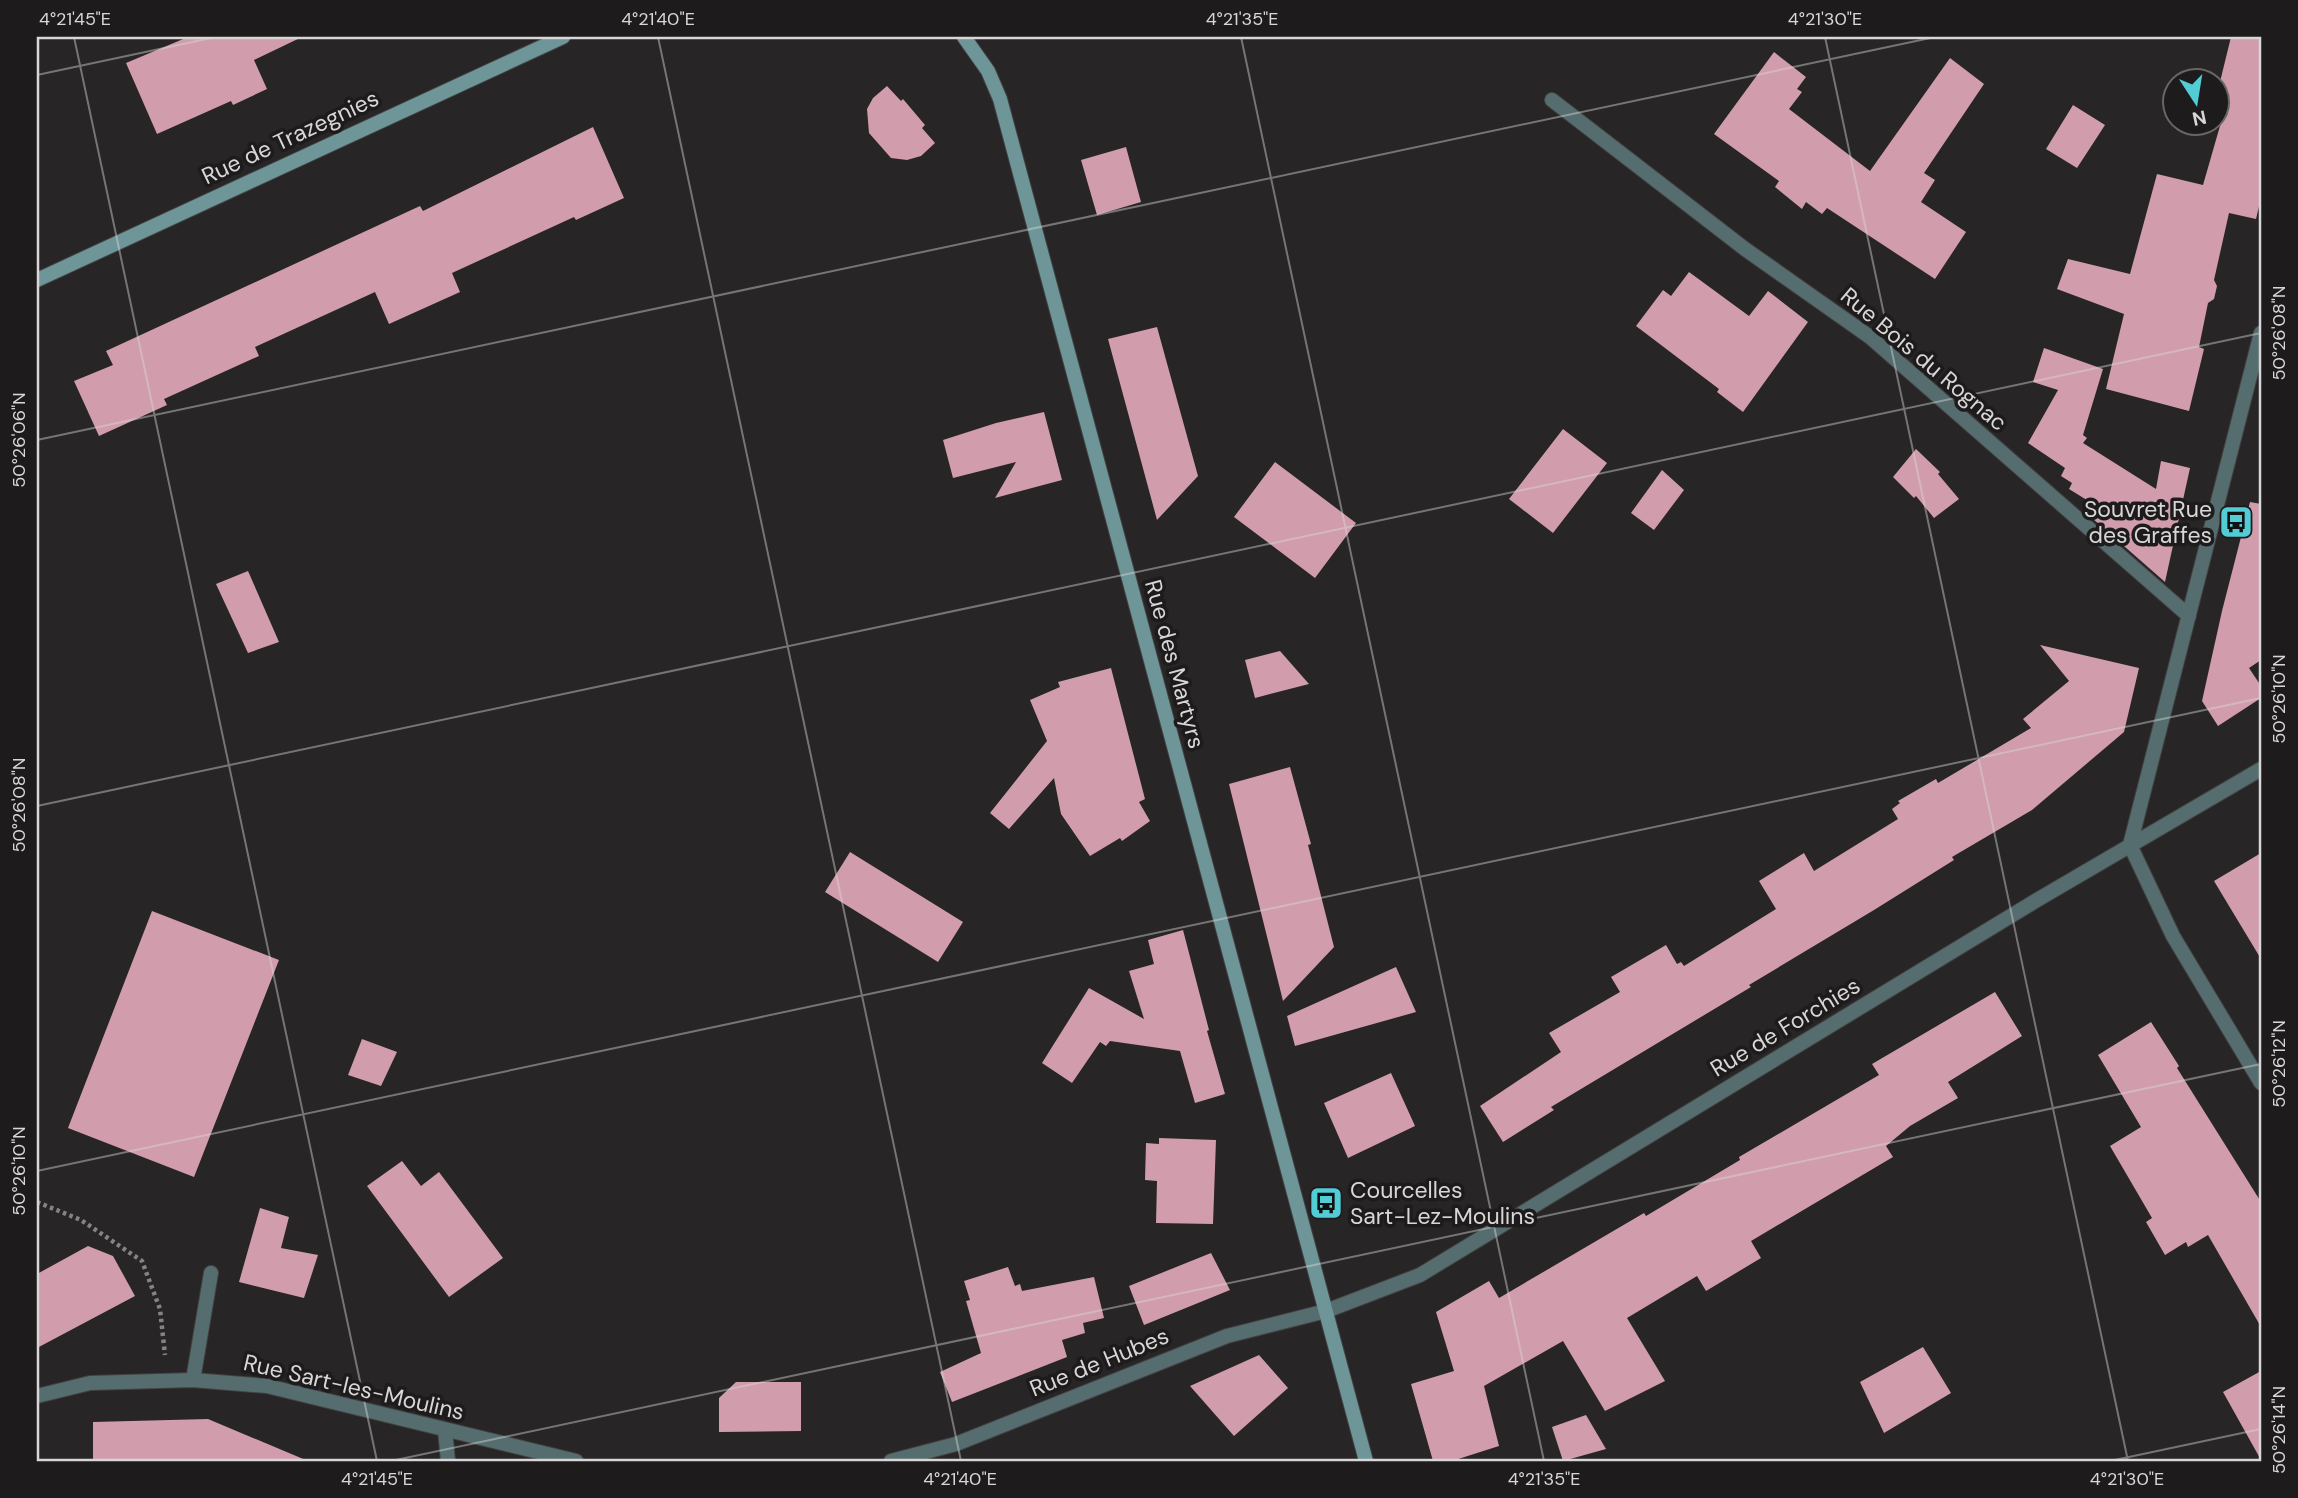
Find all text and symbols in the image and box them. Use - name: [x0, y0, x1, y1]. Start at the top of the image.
- text: 4°21'45"E: [39, 7, 111, 31]
- text: 4°21'40"E: [621, 7, 695, 31]
- text: 4°21'35"E: [1206, 7, 1278, 31]
- text: 4°21'30"E: [1788, 7, 1862, 31]
- north arrow: [2162, 66, 2232, 136]
- street label: Rue de Trazegnies: [197, 83, 383, 191]
- text: N: [2190, 104, 2209, 132]
- street label: Rue Bois du Rognac: [1835, 281, 2013, 437]
- text: 50°26'08"N: [2267, 286, 2291, 380]
- text: 50°26'06"N: [7, 392, 31, 488]
- place label: Souvret Rue des Graffes: [2084, 494, 2212, 550]
- bus stop icon: Souvret Rue des Graffes: [2217, 503, 2255, 541]
- street label: Rue des Martyrs: [1138, 576, 1212, 752]
- text: 50°26'10"N: [2267, 654, 2291, 744]
- text: 50°26'08"N: [7, 758, 31, 852]
- street label: Rue de Forchies: [1705, 970, 1865, 1084]
- text: 50°26'12"N: [2267, 1020, 2291, 1108]
- text: 50°26'10"N: [7, 1126, 31, 1216]
- place label: Courcelles Sart-Lez-Moulins: [1350, 1175, 1535, 1231]
- bus stop icon: Courcelles Sart-Lez-Moulins: [1307, 1184, 1345, 1222]
- street label: Rue de Hubes: [1025, 1320, 1173, 1404]
- street label: Rue Sart-les-Moulins: [241, 1347, 467, 1427]
- text: 50°26'14"N: [2267, 1386, 2291, 1474]
- text: 4°21'45"E: [341, 1467, 413, 1491]
- text: 4°21'40"E: [923, 1467, 997, 1491]
- text: 4°21'35"E: [1508, 1467, 1580, 1491]
- text: 4°21'30"E: [2090, 1467, 2164, 1491]

